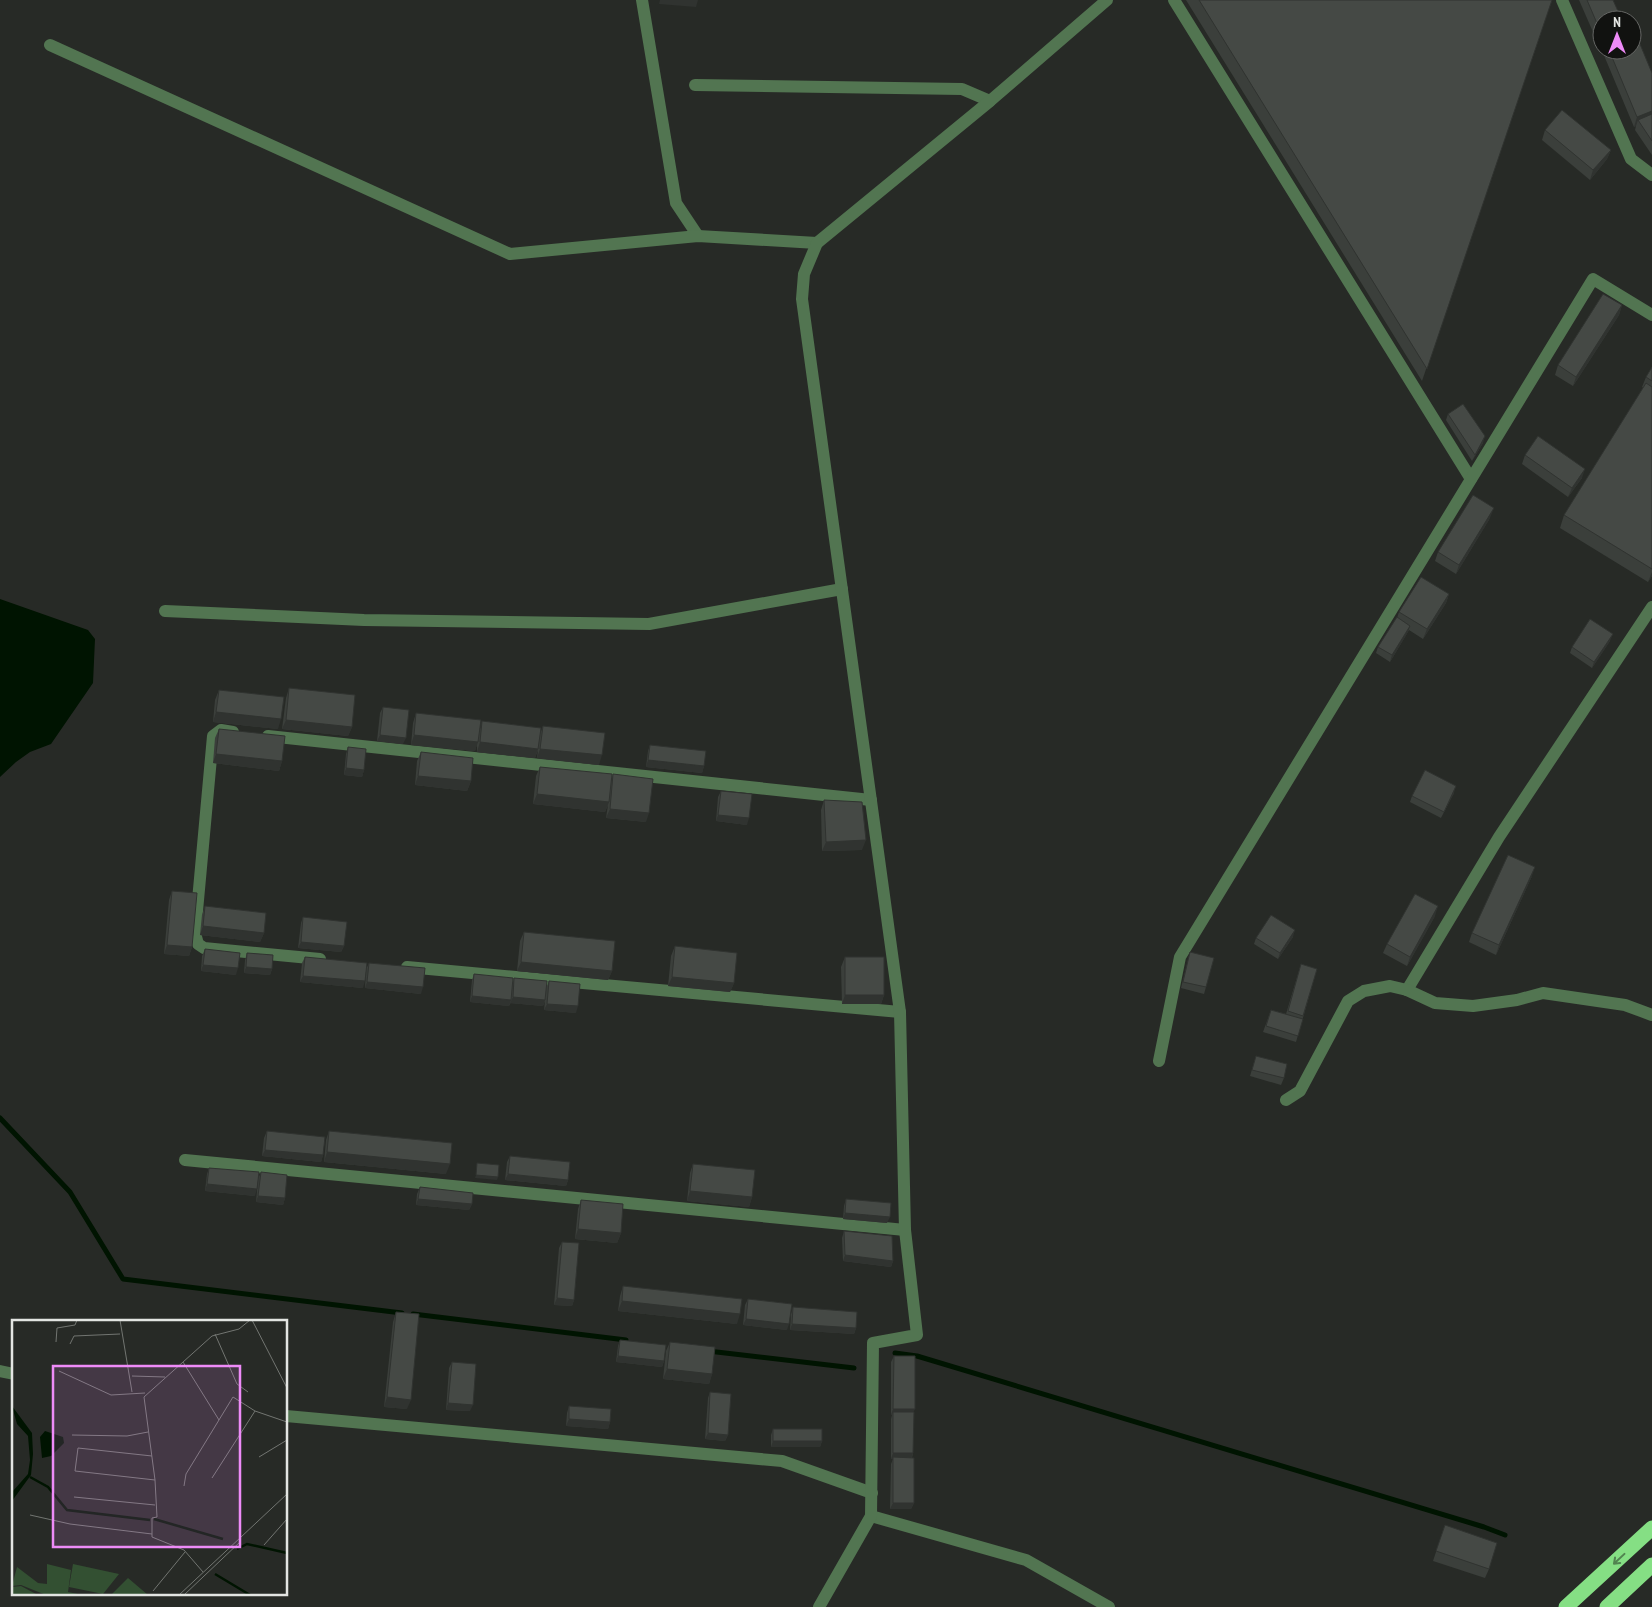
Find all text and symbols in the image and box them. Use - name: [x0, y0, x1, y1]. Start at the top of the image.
- north arrow: [1592, 10, 1642, 60]
- text: N: [1613, 13, 1621, 31]
- inset map: [12, 1320, 288, 1594]
- one-way arrow: [1612, 1553, 1625, 1565]

